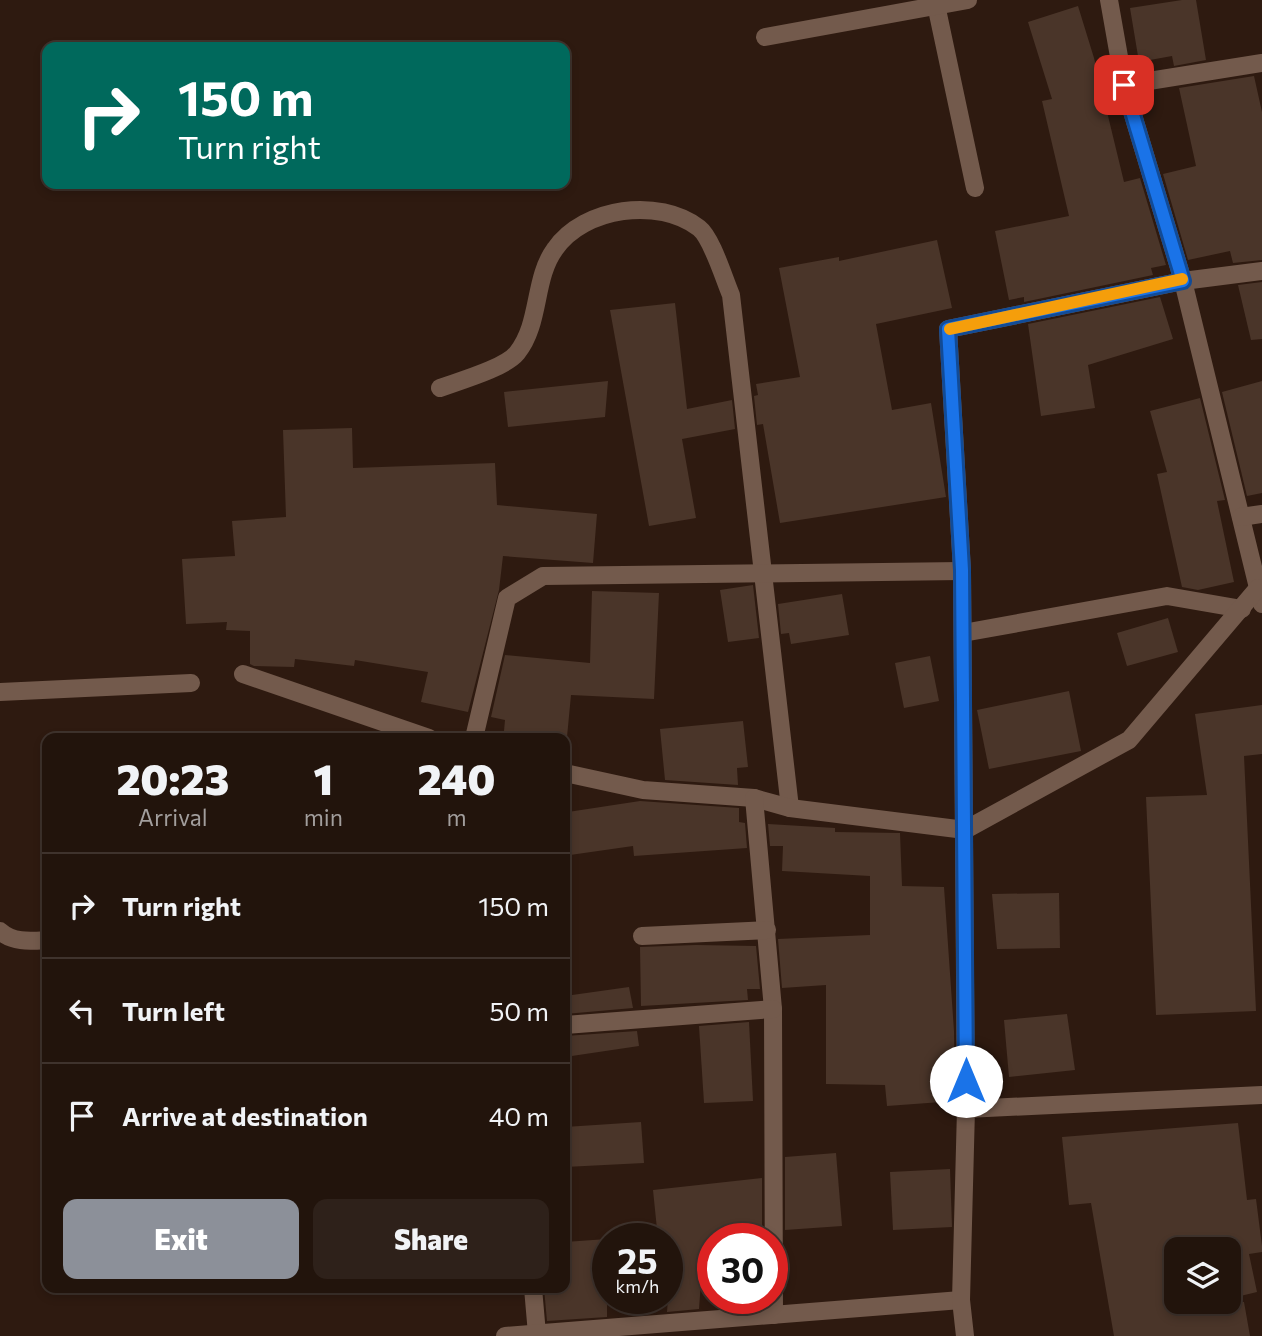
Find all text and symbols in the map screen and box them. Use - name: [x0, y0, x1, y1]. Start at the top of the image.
- pin: [1094, 55, 1154, 115]
- text: 150 m: [178, 66, 313, 126]
- icon: arrive: [1105, 66, 1143, 104]
- icon: right: [63, 70, 154, 161]
- text: Turn right: [178, 126, 321, 166]
- text: 20:23: [116, 752, 229, 804]
- text: 1: [314, 752, 333, 804]
- text: 240: [417, 752, 496, 804]
- text: Arrival: [138, 803, 208, 831]
- text: min: [304, 803, 343, 831]
- text: m: [446, 803, 467, 831]
- icon: right: [63, 887, 101, 925]
- text: Turn right: [122, 890, 241, 921]
- text: 150 m: [478, 890, 549, 921]
- icon: left: [63, 992, 101, 1030]
- text: Turn left: [122, 995, 225, 1026]
- text: 50 m: [489, 995, 549, 1026]
- position arrow: [929, 1044, 1003, 1118]
- icon: arrive: [63, 1097, 101, 1135]
- text: Arrive at destination: [122, 1100, 368, 1131]
- text: 40 m: [489, 1100, 549, 1131]
- button: Exit: [63, 1199, 299, 1279]
- button: Share: [313, 1199, 549, 1279]
- speed limit sign: 30: [697, 1223, 788, 1314]
- map controls: [1164, 1237, 1241, 1314]
- button: layers: [1164, 1237, 1241, 1314]
- text: 25: [617, 1238, 658, 1281]
- text: km/h: [616, 1275, 659, 1297]

